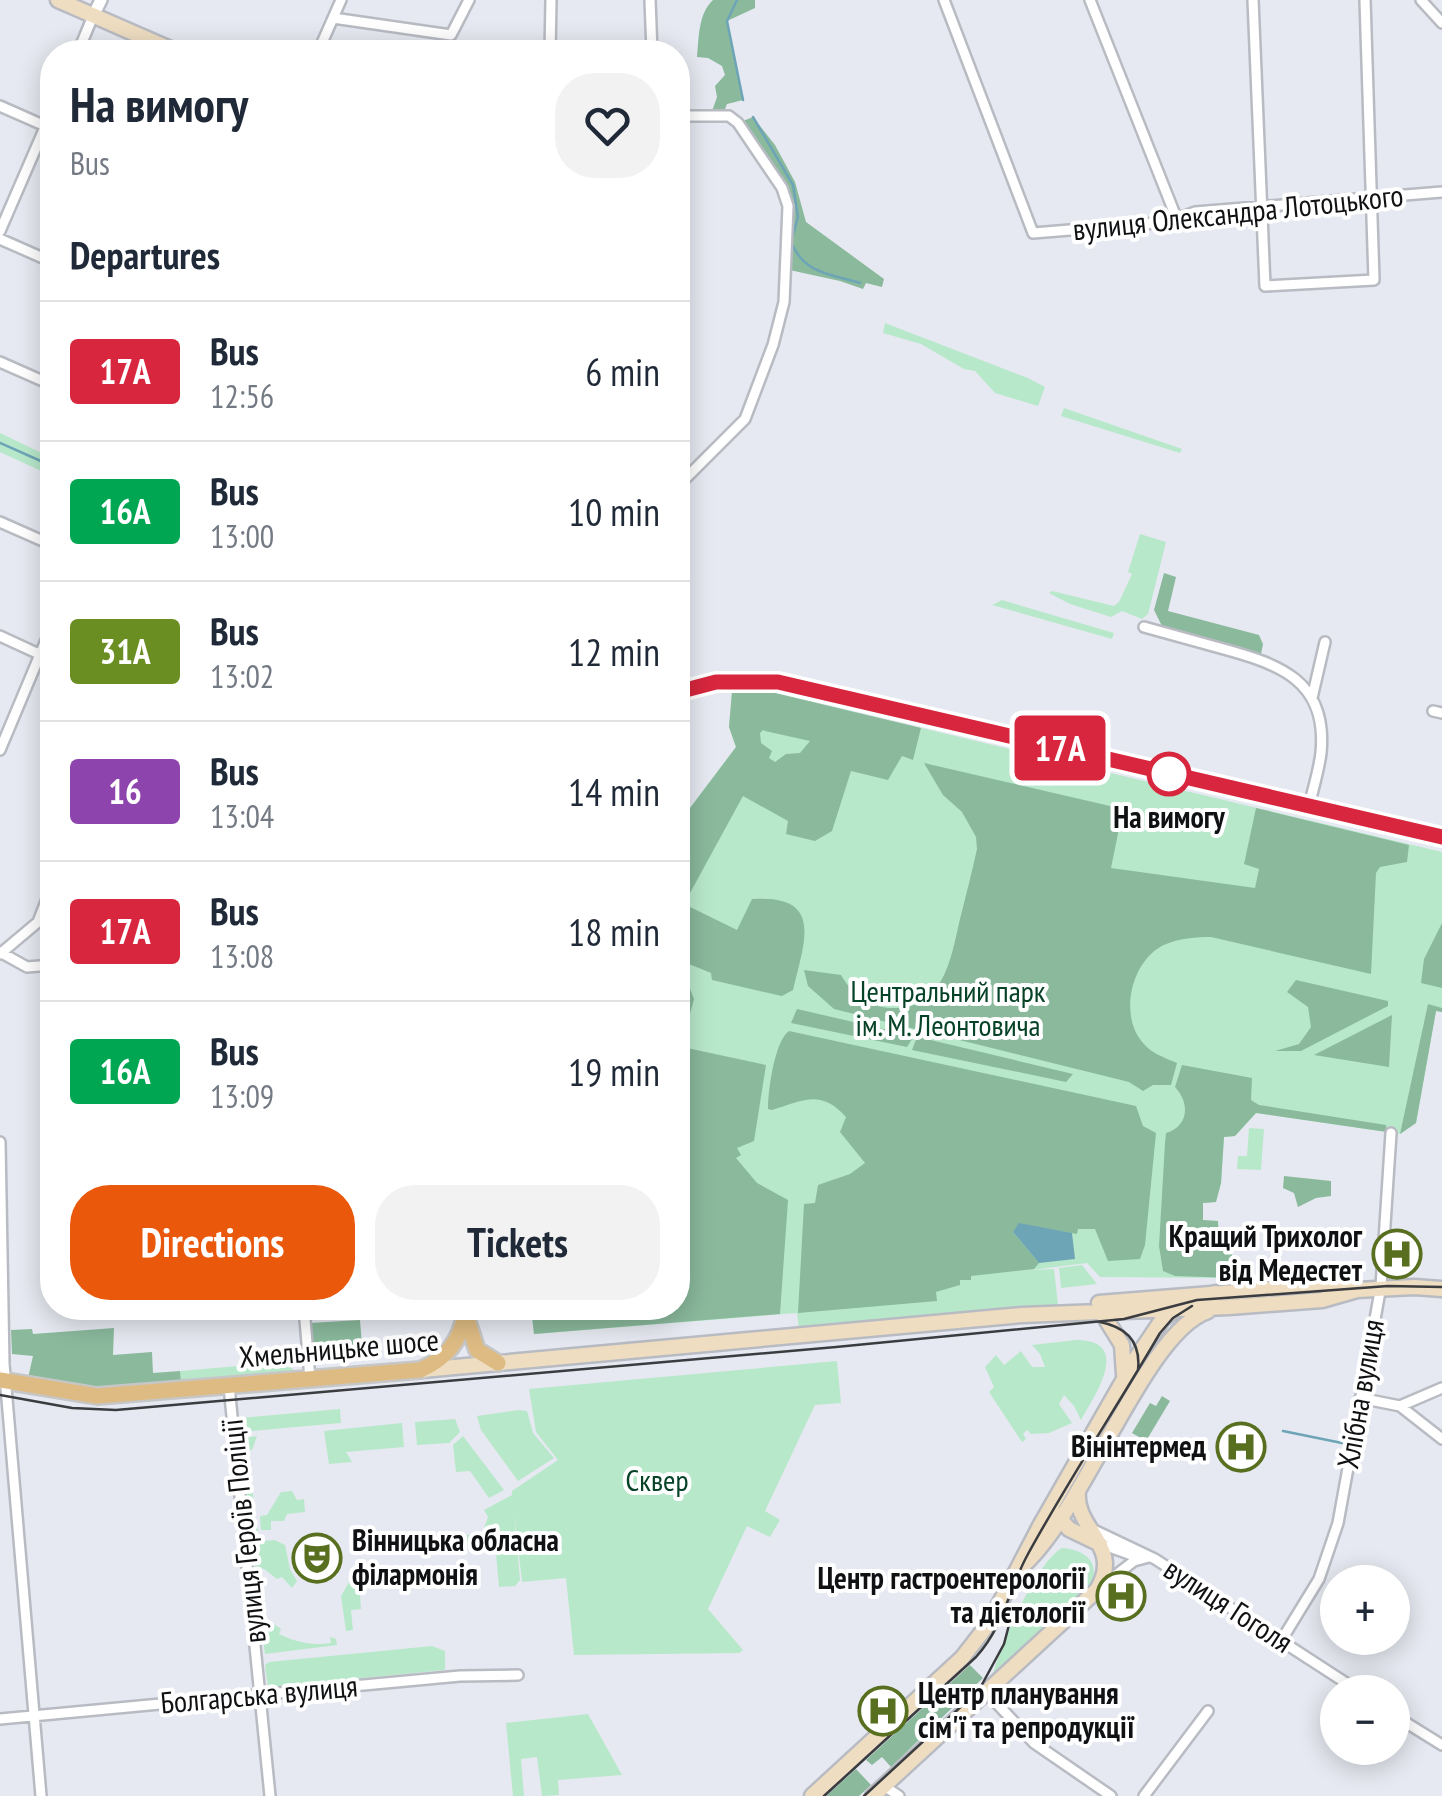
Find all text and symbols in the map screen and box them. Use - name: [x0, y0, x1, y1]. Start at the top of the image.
- text: На вимогу: [70, 73, 248, 135]
- button: heart: [555, 73, 660, 178]
- text: Bus: [70, 142, 110, 184]
- street label: вулиця Олександра Лотоцького: [1071, 175, 1405, 248]
- text: Departures: [70, 230, 220, 279]
- text: Bus: [210, 326, 259, 375]
- text: 6 min: [585, 347, 660, 396]
- text: 17А: [100, 348, 151, 394]
- text: 12:56: [210, 375, 274, 417]
- text: Bus: [210, 466, 259, 515]
- text: 10 min: [568, 487, 660, 536]
- text: 16А: [100, 488, 151, 534]
- text: 13:00: [210, 515, 274, 557]
- text: Bus: [210, 606, 259, 655]
- text: 12 min: [568, 627, 660, 676]
- text: 31А: [100, 628, 151, 674]
- text: 13:02: [210, 655, 274, 697]
- line badge: 17А: [1002, 716, 1118, 780]
- text: 17А: [1035, 725, 1086, 771]
- text: Bus: [210, 746, 259, 795]
- marker: На вимогу: [1148, 753, 1190, 795]
- text: 14 min: [568, 767, 660, 816]
- text: 16: [108, 768, 142, 814]
- text: 13:04: [210, 795, 274, 837]
- place label: На вимогу: [1113, 797, 1226, 836]
- text: Bus: [210, 886, 259, 935]
- text: 18 min: [568, 907, 660, 956]
- text: 17А: [100, 908, 151, 954]
- text: 13:08: [210, 935, 274, 977]
- park label: Центральний парк ім. М. Леонтовича: [851, 971, 1046, 1044]
- text: Bus: [210, 1026, 259, 1075]
- text: 19 min: [568, 1047, 660, 1096]
- text: 16А: [100, 1048, 151, 1094]
- text: 13:09: [210, 1075, 274, 1117]
- button: Directions: [70, 1185, 355, 1300]
- button: Tickets: [375, 1185, 660, 1300]
- place label: Кращий Трихолог від Медестет: [1169, 1216, 1363, 1289]
- hospital icon: Кращий Трихолог від Медестет: [1371, 1228, 1423, 1280]
- street label: Хлібна вулиця: [1327, 1316, 1392, 1471]
- street label: Хмельницьке шосе: [237, 1319, 440, 1376]
- street label: вулиця Героїв Поліції: [211, 1417, 274, 1645]
- hospital icon: Вінінтермед: [1215, 1421, 1267, 1473]
- place label: Вінінтермед: [1071, 1426, 1206, 1465]
- park label: Сквер: [626, 1460, 688, 1499]
- place label: Вінницька обласна філармонія: [352, 1520, 559, 1593]
- theatre icon: Вінницька обласна філармонія: [291, 1532, 343, 1584]
- street label: вулиця Гоголя: [1157, 1549, 1301, 1661]
- place label: Центр гастроентерології та дієтології: [818, 1558, 1086, 1631]
- map controls: [1320, 1565, 1410, 1765]
- button: +: [1320, 1565, 1410, 1655]
- hospital icon: Центр гастроентерології та дієтології: [1095, 1570, 1147, 1622]
- street label: Болгарська вулиця: [159, 1665, 359, 1722]
- place label: Центр планування сім'ї та репродукції: [918, 1673, 1135, 1746]
- button: −: [1320, 1675, 1410, 1765]
- hospital icon: Центр планування сім'ї та репродукції: [857, 1685, 909, 1737]

